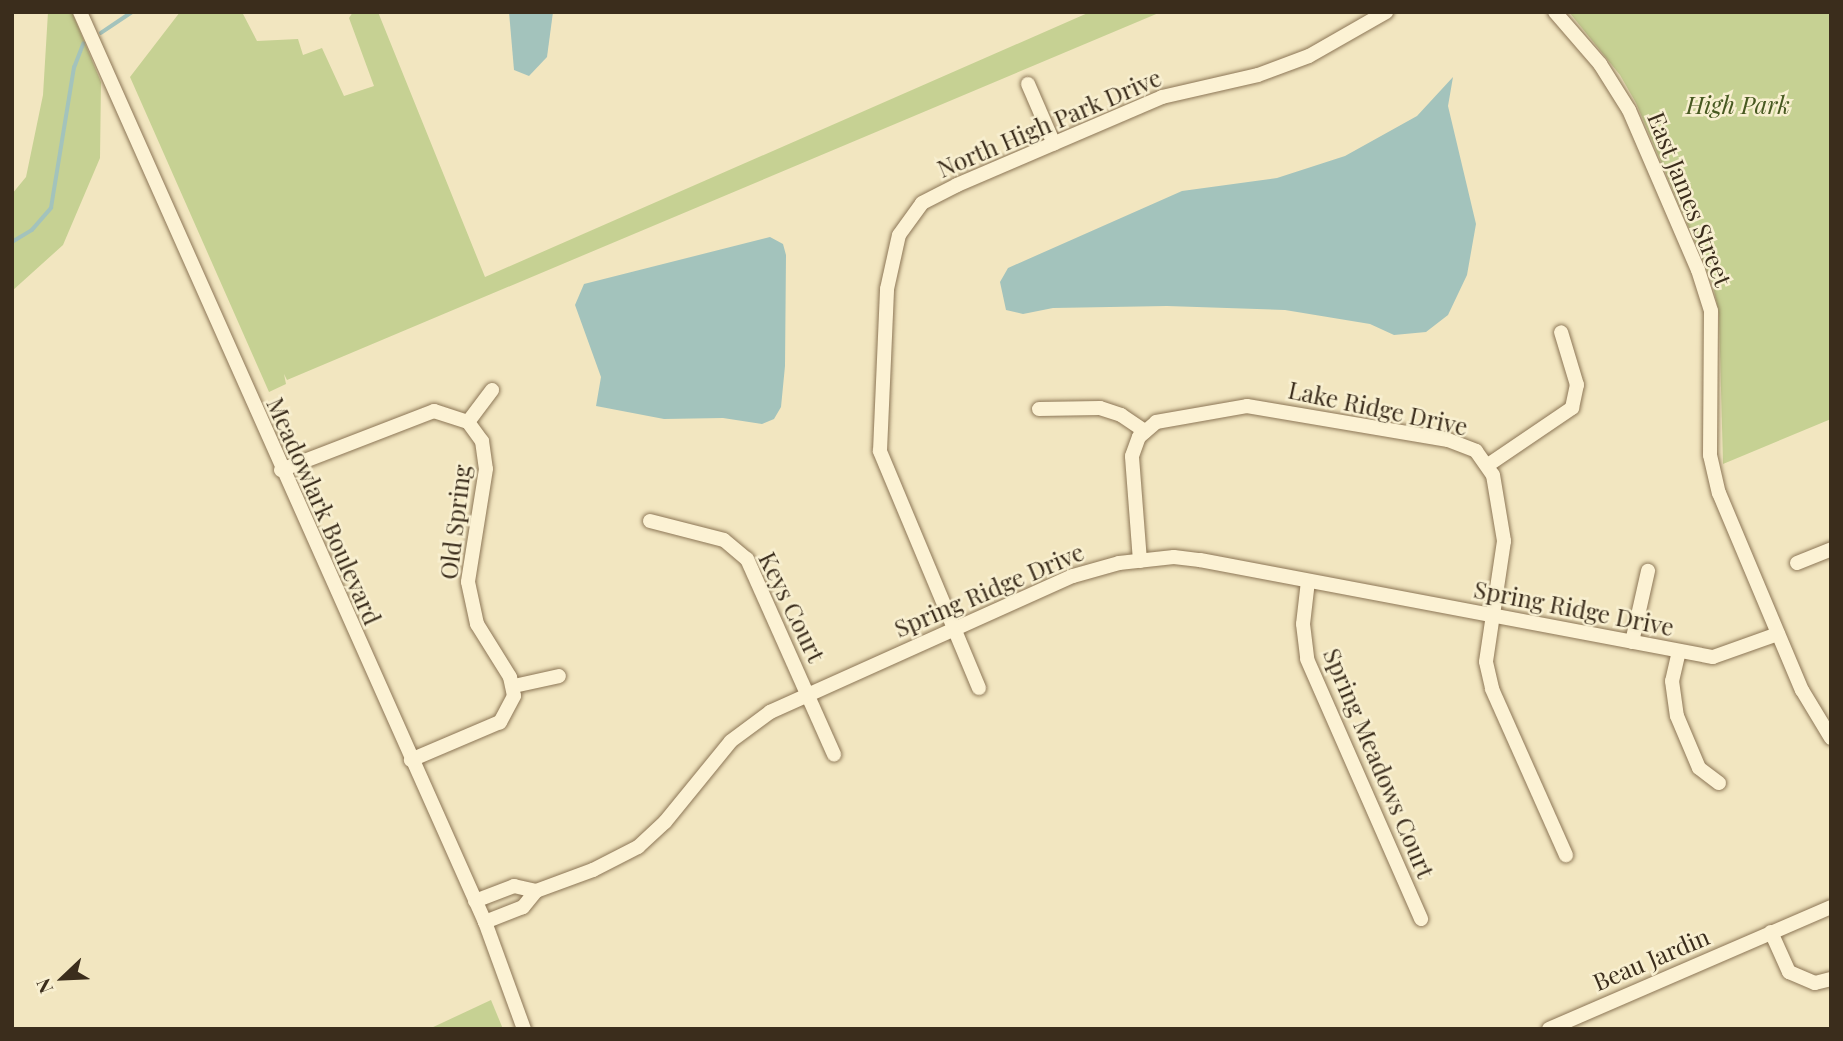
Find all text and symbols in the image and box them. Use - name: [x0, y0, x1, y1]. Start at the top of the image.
- street label: North High Park Drive: [933, 63, 1165, 183]
- park label: High Park: [1686, 91, 1790, 119]
- street label: East James Street: [1642, 108, 1738, 290]
- street label: Lake Ridge Drive: [1286, 375, 1470, 441]
- street label: Meadowlark Boulevard: [261, 393, 387, 629]
- street label: Old Spring: [434, 463, 476, 581]
- street label: Spring Ridge Drive: [890, 537, 1088, 643]
- street label: Keys Court: [753, 547, 831, 667]
- street label: Spring Ridge Drive: [1472, 574, 1676, 642]
- street label: Spring Meadows Court: [1318, 644, 1440, 882]
- street label: Beau Jardin: [1588, 922, 1714, 996]
- north arrow: [28, 943, 98, 1013]
- text: N: [29, 975, 58, 998]

